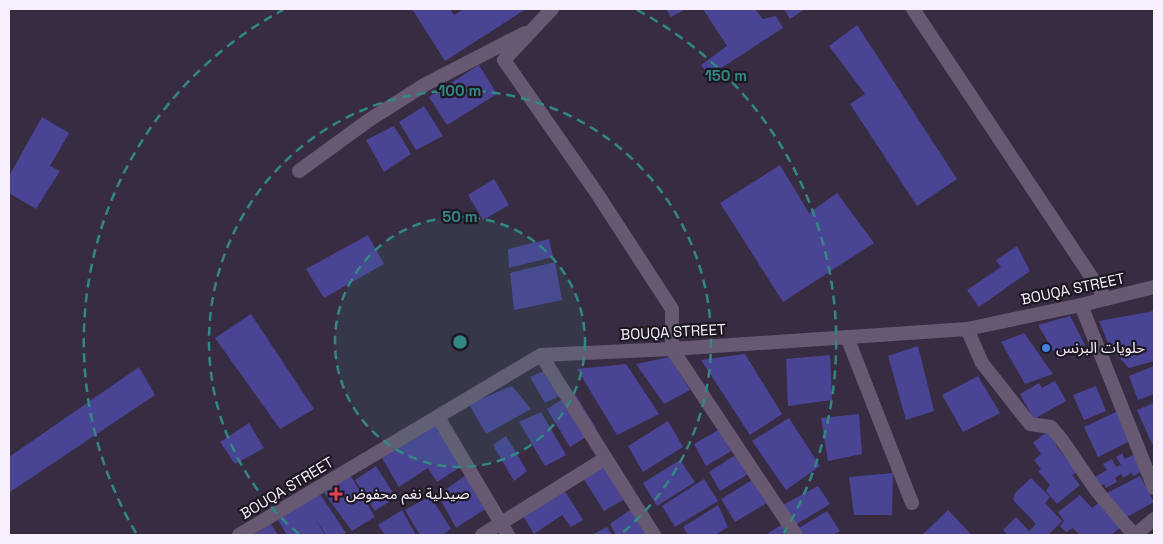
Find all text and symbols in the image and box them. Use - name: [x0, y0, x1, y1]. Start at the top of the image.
- text: 150 m: [705, 66, 747, 85]
- text: 100 m: [439, 81, 481, 100]
- text: 50 m: [442, 207, 478, 226]
- street label: BOUQA STREET: [1019, 268, 1127, 309]
- street label: BOUQA STREET: [620, 319, 726, 344]
- centre of rings: [451, 333, 469, 351]
- place label: حلويات البرنس: [1056, 338, 1145, 357]
- marker: حلويات البرنس: [1040, 342, 1052, 354]
- street label: BOUQA STREET: [237, 452, 337, 523]
- place label: صيدلية نغم محفوض: [346, 484, 469, 505]
- marker: صيدلية نغم محفوض: [330, 488, 342, 500]

